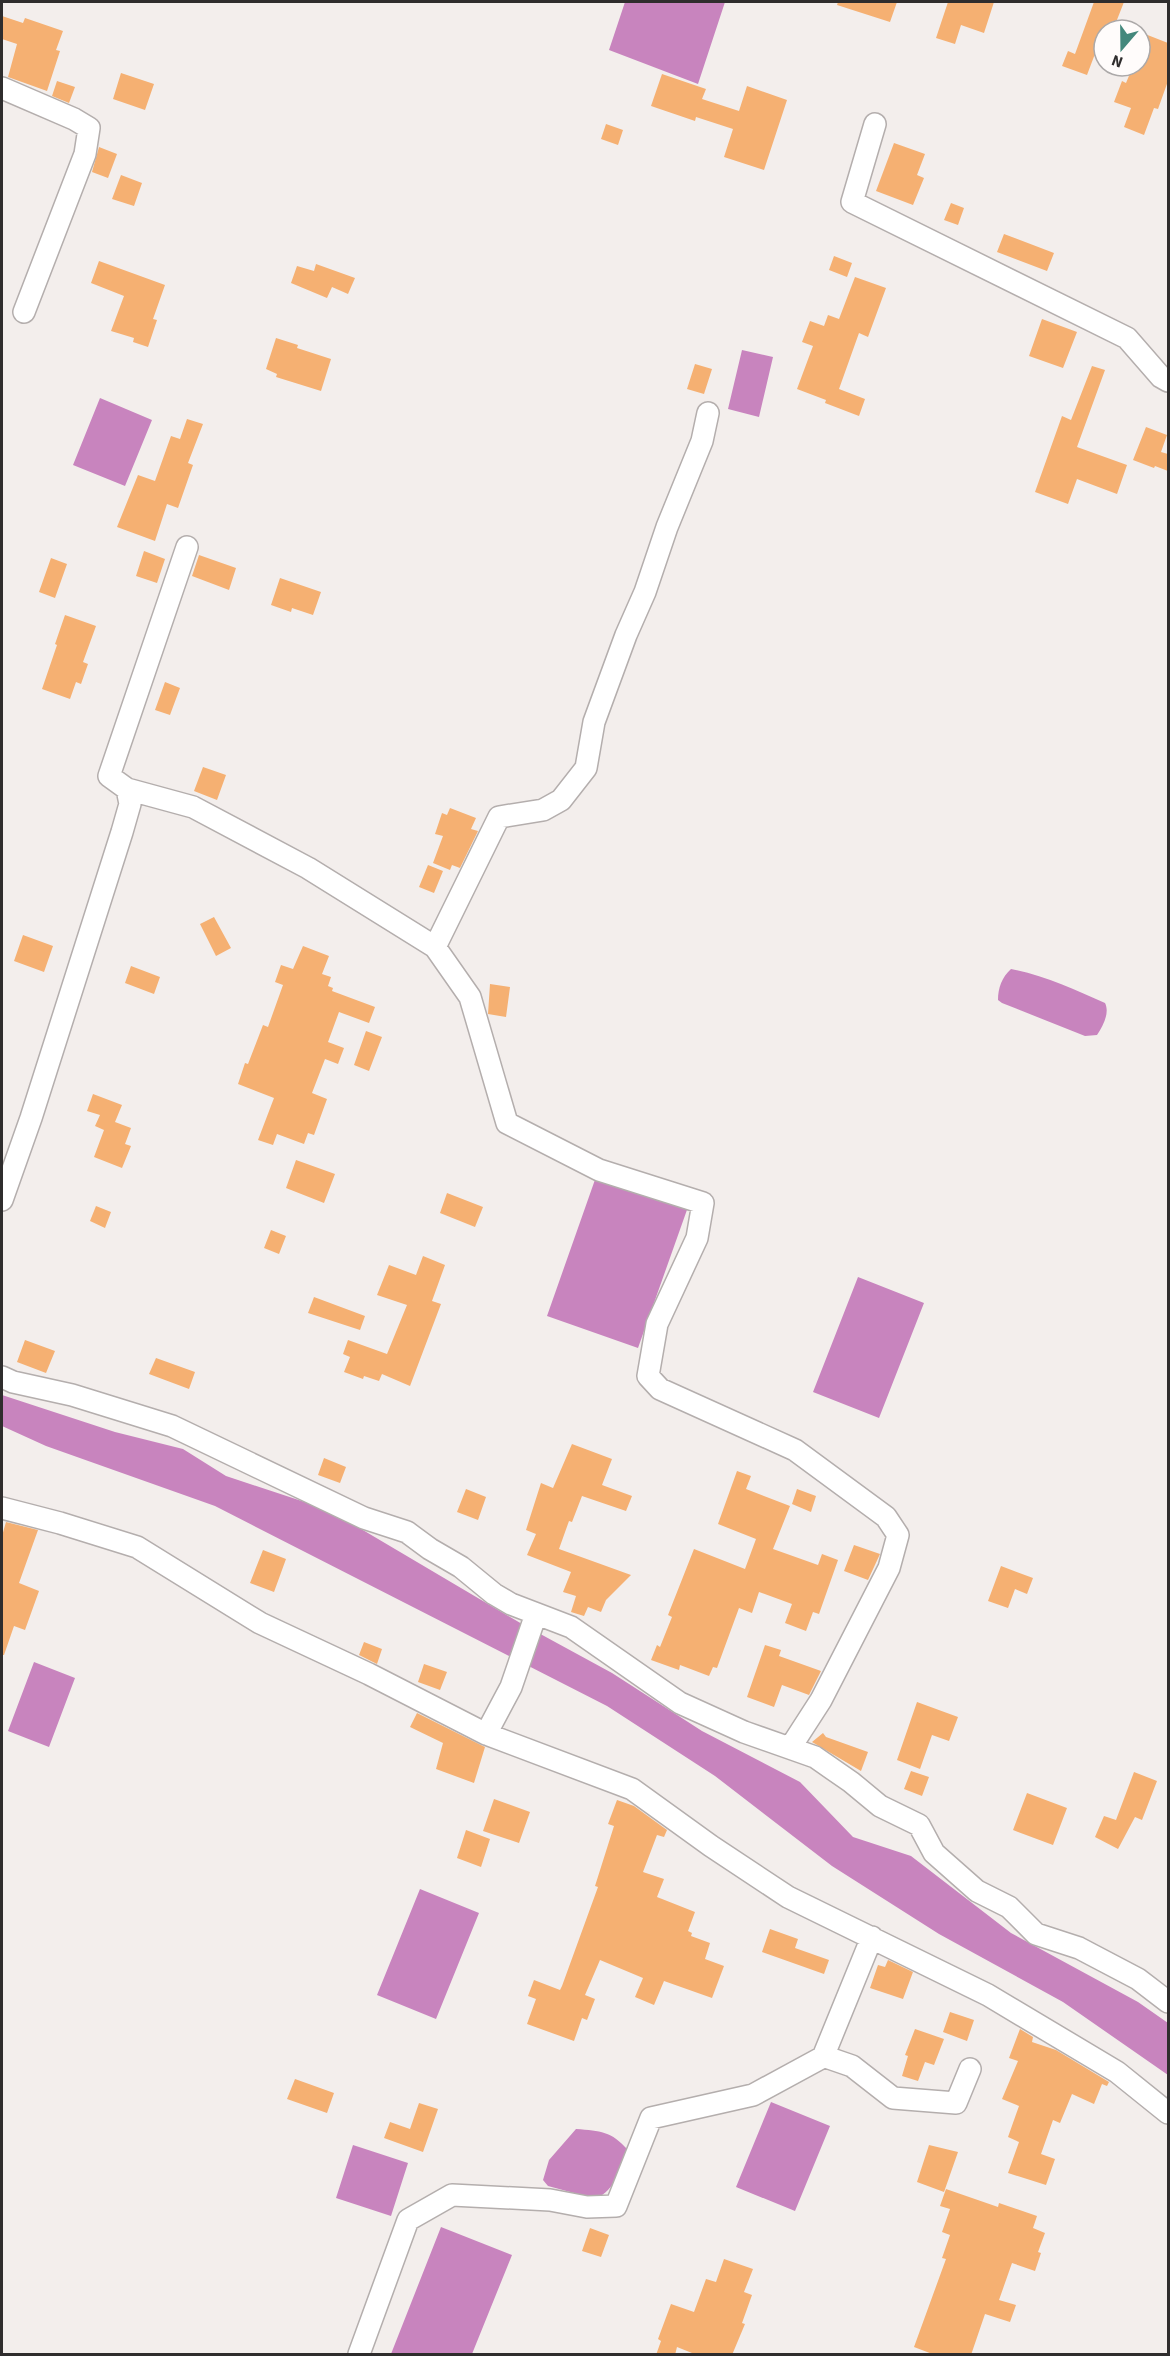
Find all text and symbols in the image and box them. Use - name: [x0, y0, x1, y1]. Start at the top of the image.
- north arrow: [1092, 18, 1152, 78]
- text: N: [1108, 49, 1126, 73]

